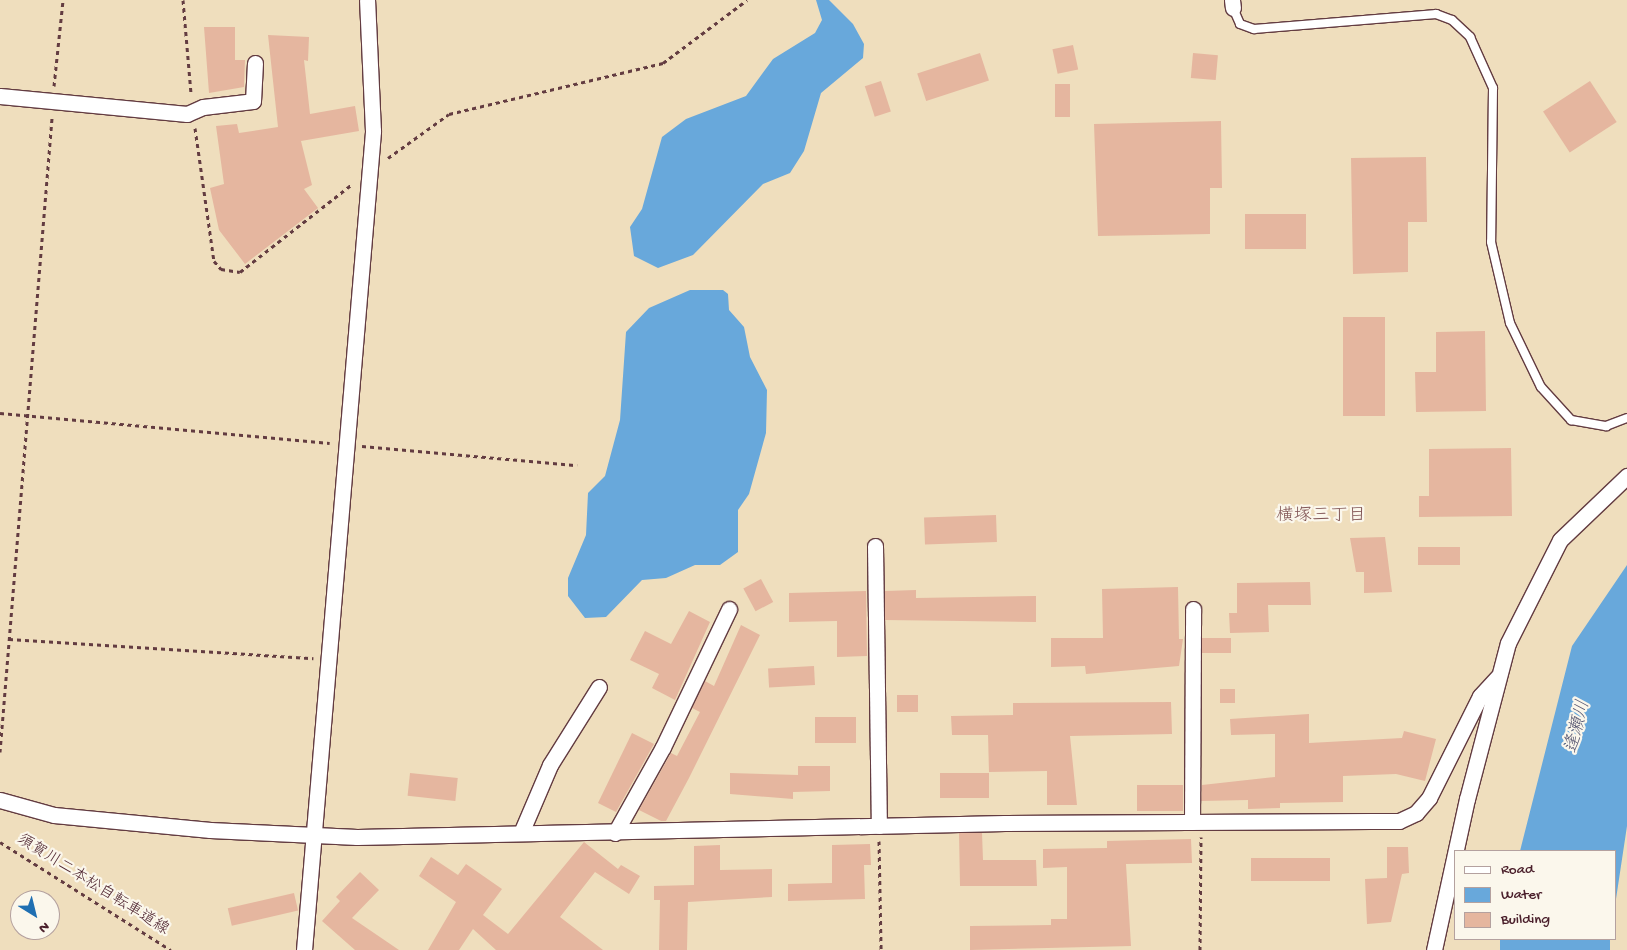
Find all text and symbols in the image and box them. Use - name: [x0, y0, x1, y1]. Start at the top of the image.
- district label: 横塚三丁目: [1276, 506, 1366, 528]
- water label: 逢瀬川: [1562, 698, 1596, 756]
- street label: 須賀川二本松自転車道線: [12, 831, 172, 941]
- legend: [1454, 850, 1617, 940]
- text: Road: [1501, 861, 1534, 879]
- text: Water: [1501, 886, 1541, 904]
- north arrow: [10, 890, 60, 940]
- text: Building: [1501, 911, 1550, 929]
- text: N: [35, 917, 52, 936]

